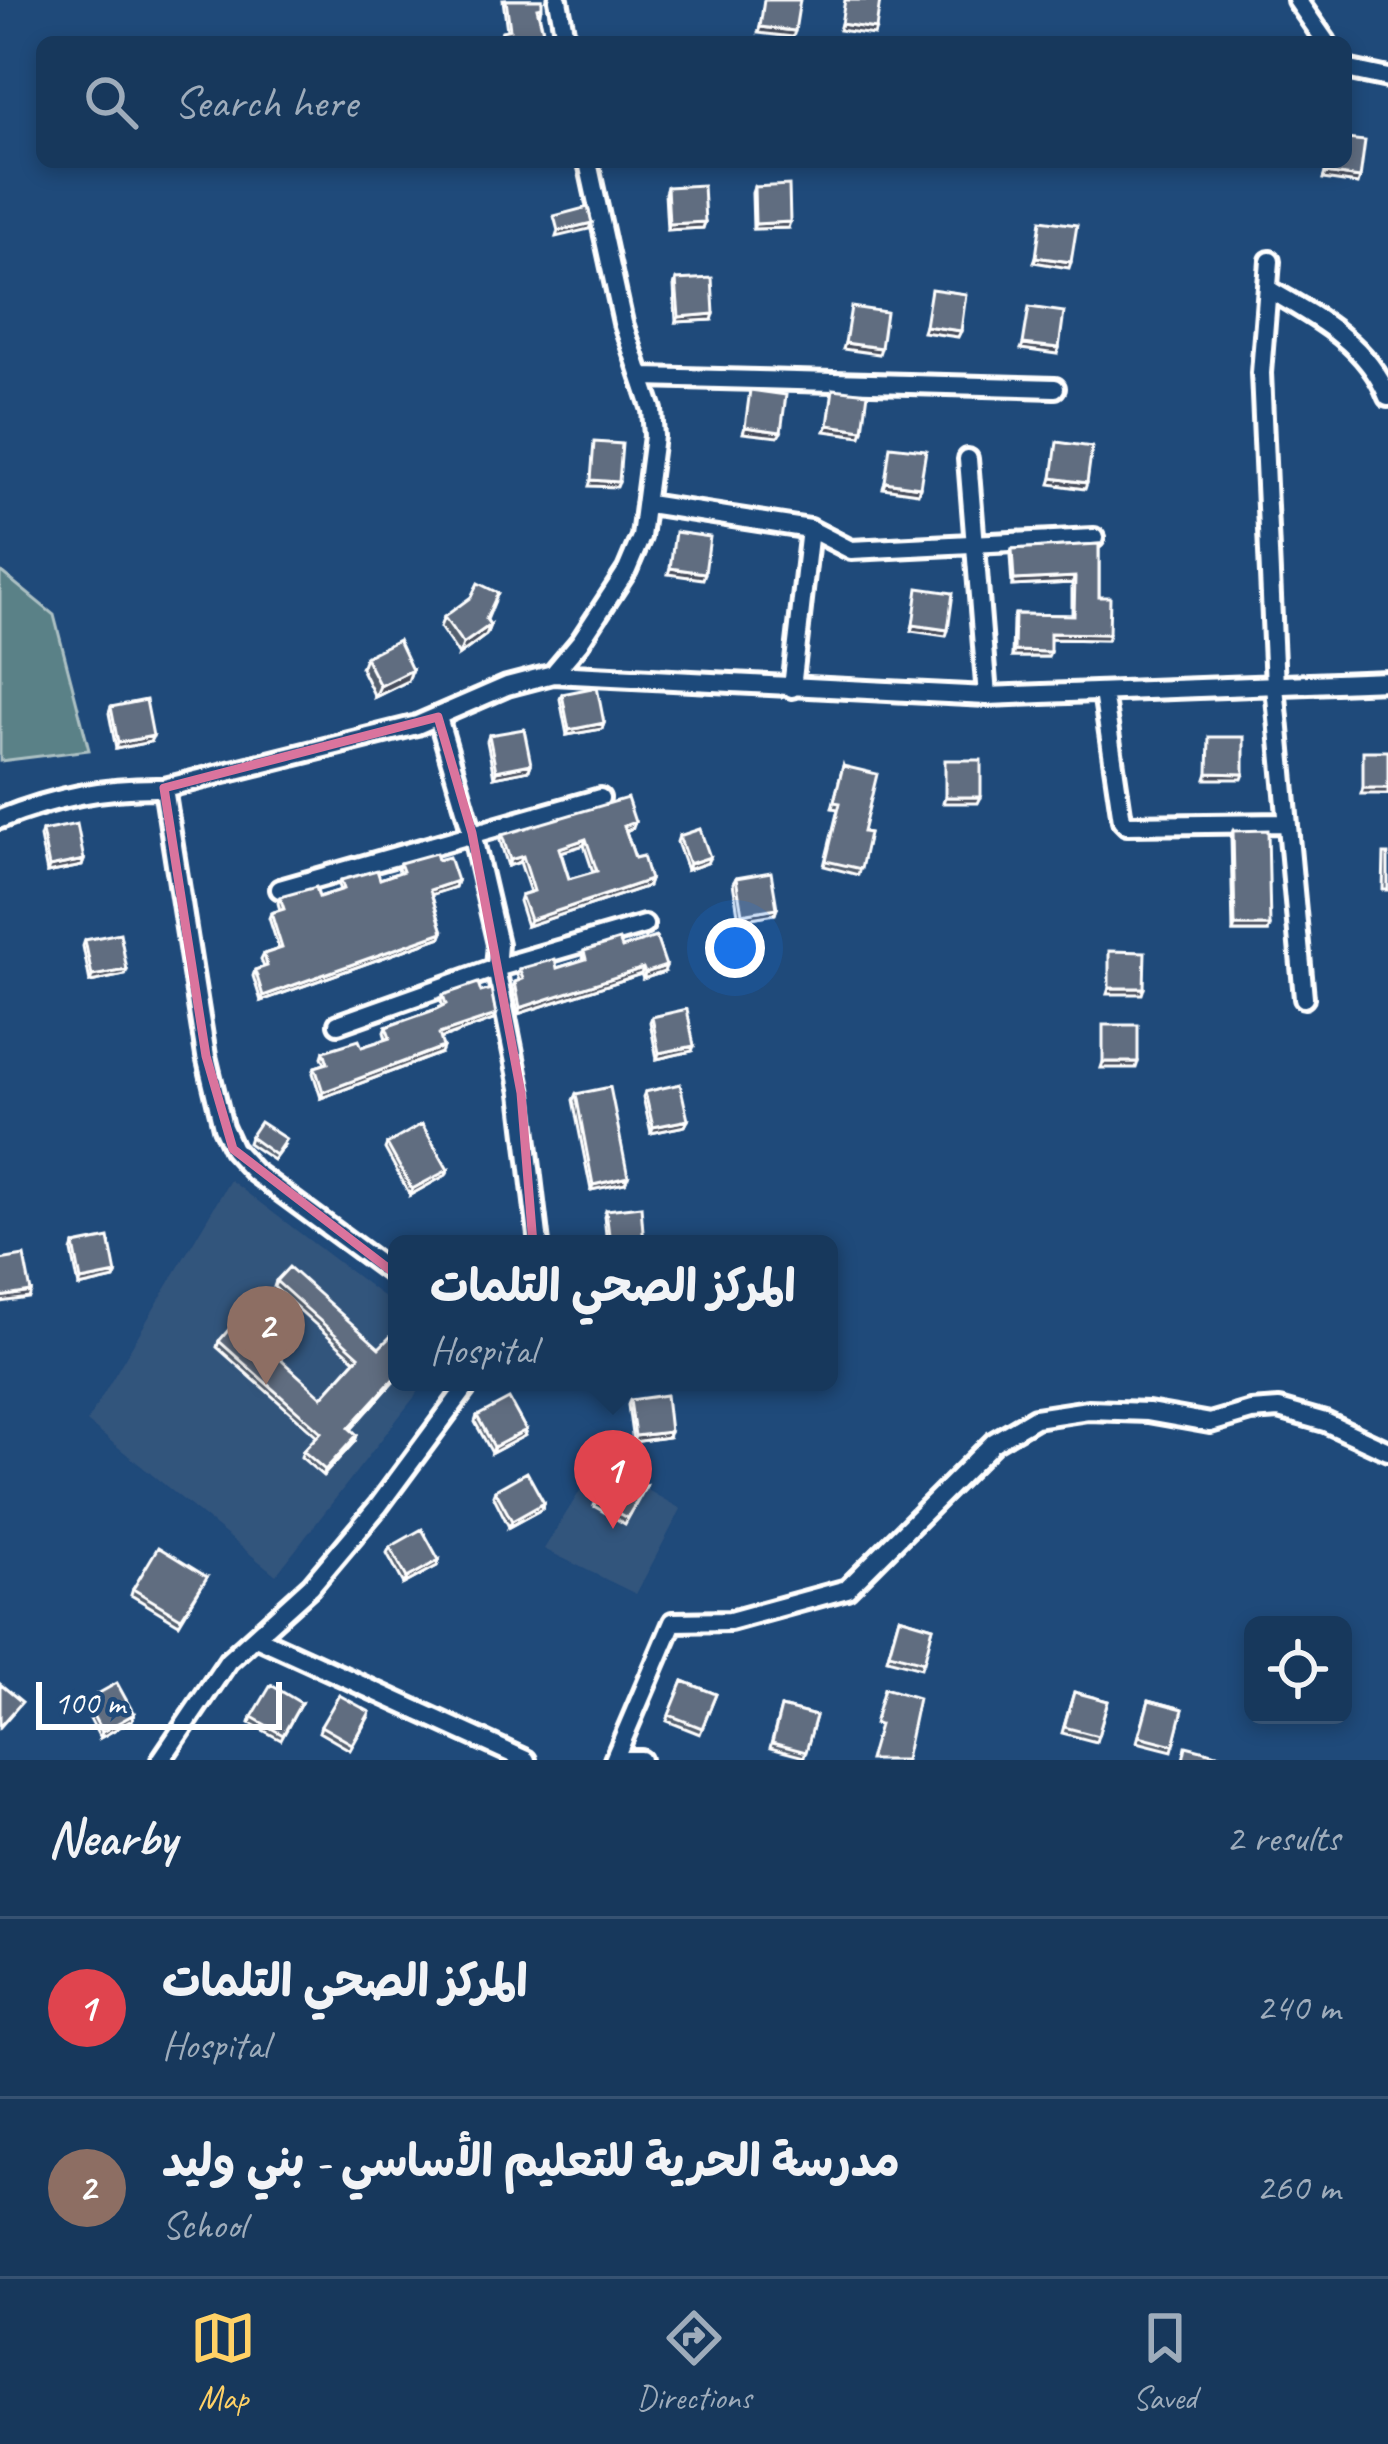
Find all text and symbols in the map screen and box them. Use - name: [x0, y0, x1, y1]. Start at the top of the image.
- search box: [36, 36, 1352, 168]
- icon: search: [78, 69, 144, 135]
- text: Search here: [174, 74, 357, 131]
- your location: [705, 918, 765, 978]
- popup: [388, 1235, 838, 1391]
- text: المركز الصحي التلمات: [430, 1258, 796, 1315]
- pin: 2: [227, 1286, 305, 1385]
- text: Hospital: [430, 1326, 537, 1375]
- pin: 1: [574, 1430, 652, 1529]
- map controls: [1244, 1616, 1352, 1724]
- button: locate: [1244, 1616, 1352, 1724]
- scale bar: [36, 1676, 282, 1729]
- text: 100 m: [54, 1682, 125, 1724]
- text: Nearby: [48, 1806, 176, 1870]
- text: 2 results: [1226, 1814, 1340, 1863]
- text: المركز الصحي التلمات: [162, 1953, 528, 2010]
- text: 1: [78, 1983, 96, 2032]
- text: 240 m: [1256, 1983, 1340, 2032]
- text: Hospital: [162, 2021, 269, 2070]
- text: مدرسة الحرية للتعليم الأساسي - بني وليد: [162, 2133, 900, 2190]
- text: 2: [78, 2163, 96, 2212]
- text: 260 m: [1256, 2163, 1340, 2212]
- text: School: [162, 2201, 246, 2250]
- tab: Map: [190, 2305, 256, 2419]
- tab: Directions: [637, 2305, 751, 2419]
- tab: Saved: [1132, 2305, 1198, 2419]

